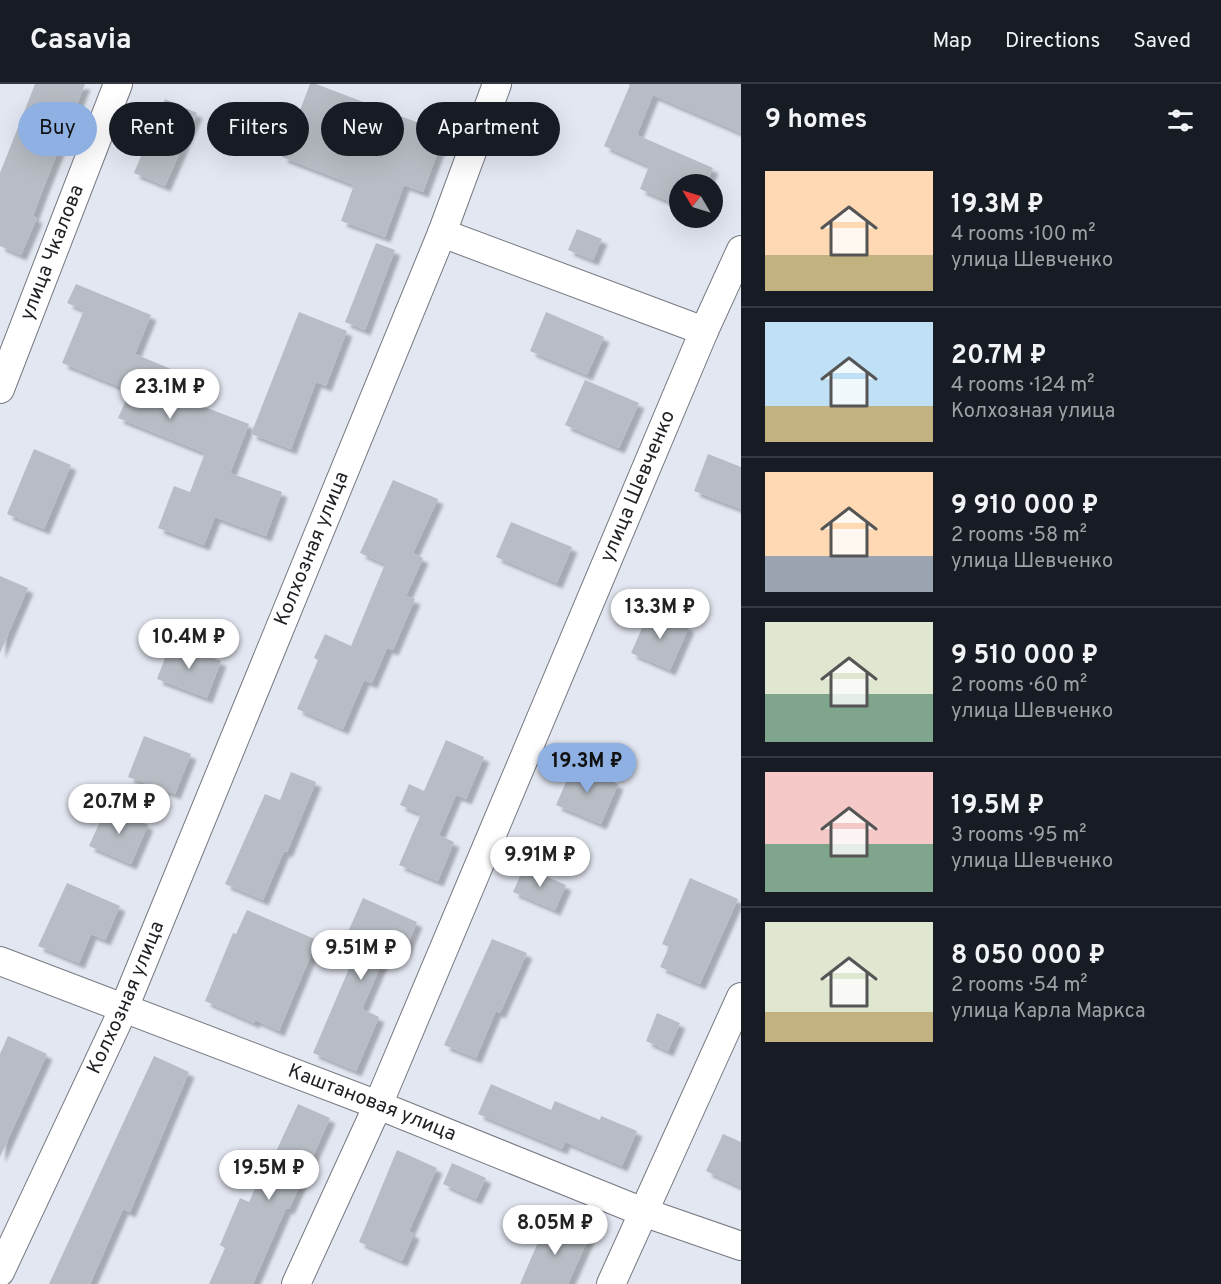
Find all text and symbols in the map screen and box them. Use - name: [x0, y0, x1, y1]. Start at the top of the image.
- text: Casavia: [30, 23, 132, 59]
- text: Map: [932, 28, 972, 55]
- text: Directions: [1005, 28, 1100, 55]
- text: Saved: [1133, 28, 1191, 55]
- chip: Buy: [18, 102, 97, 156]
- chip: Rent: [109, 102, 195, 156]
- chip: Filters: [207, 102, 309, 156]
- chip: New: [321, 102, 404, 156]
- chip: Apartment: [416, 102, 560, 156]
- text: 9 homes: [765, 104, 867, 137]
- icon: filters: [1164, 104, 1197, 137]
- north arrow: [669, 174, 723, 228]
- map controls: [669, 174, 723, 228]
- street label: улица Чкалова: [15, 181, 91, 324]
- text: 19.3M ₽: [951, 189, 1044, 222]
- icon: home: [813, 195, 885, 267]
- text: 4 rooms · 100 m²: [951, 222, 1096, 248]
- text: улица Шевченко: [951, 248, 1113, 274]
- text: 20.7M ₽: [951, 340, 1047, 373]
- icon: home: [813, 346, 885, 418]
- pin: 23.1M ₽: [115, 369, 225, 420]
- text: 4 rooms · 124 m²: [951, 373, 1094, 399]
- text: 23.1M ₽: [135, 375, 205, 401]
- text: Колхозная улица: [951, 399, 1115, 425]
- street label: улица Шевченко: [595, 407, 682, 566]
- street label: Колхозная улица: [269, 468, 356, 630]
- text: 9 910 000 ₽: [951, 490, 1099, 523]
- icon: home: [813, 496, 885, 568]
- text: 2 rooms · 58 m²: [951, 523, 1087, 549]
- text: улица Шевченко: [951, 549, 1113, 575]
- pin: 13.3M ₽: [605, 589, 715, 640]
- text: 13.3M ₽: [625, 595, 695, 621]
- pin: 10.4M ₽: [134, 619, 244, 670]
- text: 10.4M ₽: [152, 625, 226, 651]
- text: 9 510 000 ₽: [951, 640, 1098, 673]
- icon: home: [813, 646, 885, 718]
- text: 2 rooms · 60 m²: [951, 673, 1087, 699]
- text: улица Шевченко: [951, 699, 1113, 725]
- pin: 19.3M ₽: [532, 743, 642, 794]
- text: 19.3M ₽: [551, 749, 623, 775]
- pin: 20.7M ₽: [64, 784, 174, 835]
- text: 20.7M ₽: [82, 790, 156, 816]
- text: 19.5M ₽: [951, 790, 1044, 823]
- icon: home: [813, 796, 885, 868]
- text: 3 rooms · 95 m²: [951, 823, 1087, 849]
- pin: 9.91M ₽: [485, 837, 595, 888]
- text: 9.91M ₽: [504, 843, 576, 869]
- text: улица Шевченко: [951, 849, 1113, 875]
- street label: Колхозная улица: [82, 917, 171, 1079]
- pin: 9.51M ₽: [306, 930, 416, 981]
- text: 9.51M ₽: [325, 936, 397, 962]
- text: 8 050 000 ₽: [951, 940, 1105, 973]
- icon: home: [813, 946, 885, 1018]
- text: 2 rooms · 54 m²: [951, 973, 1088, 999]
- text: улица Карла Маркса: [951, 999, 1145, 1025]
- street label: Каштановая улица: [284, 1059, 460, 1148]
- pin: 19.5M ₽: [214, 1150, 324, 1201]
- text: 19.5M ₽: [233, 1156, 305, 1182]
- pin: 8.05M ₽: [500, 1205, 610, 1256]
- text: 8.05M ₽: [517, 1211, 593, 1237]

